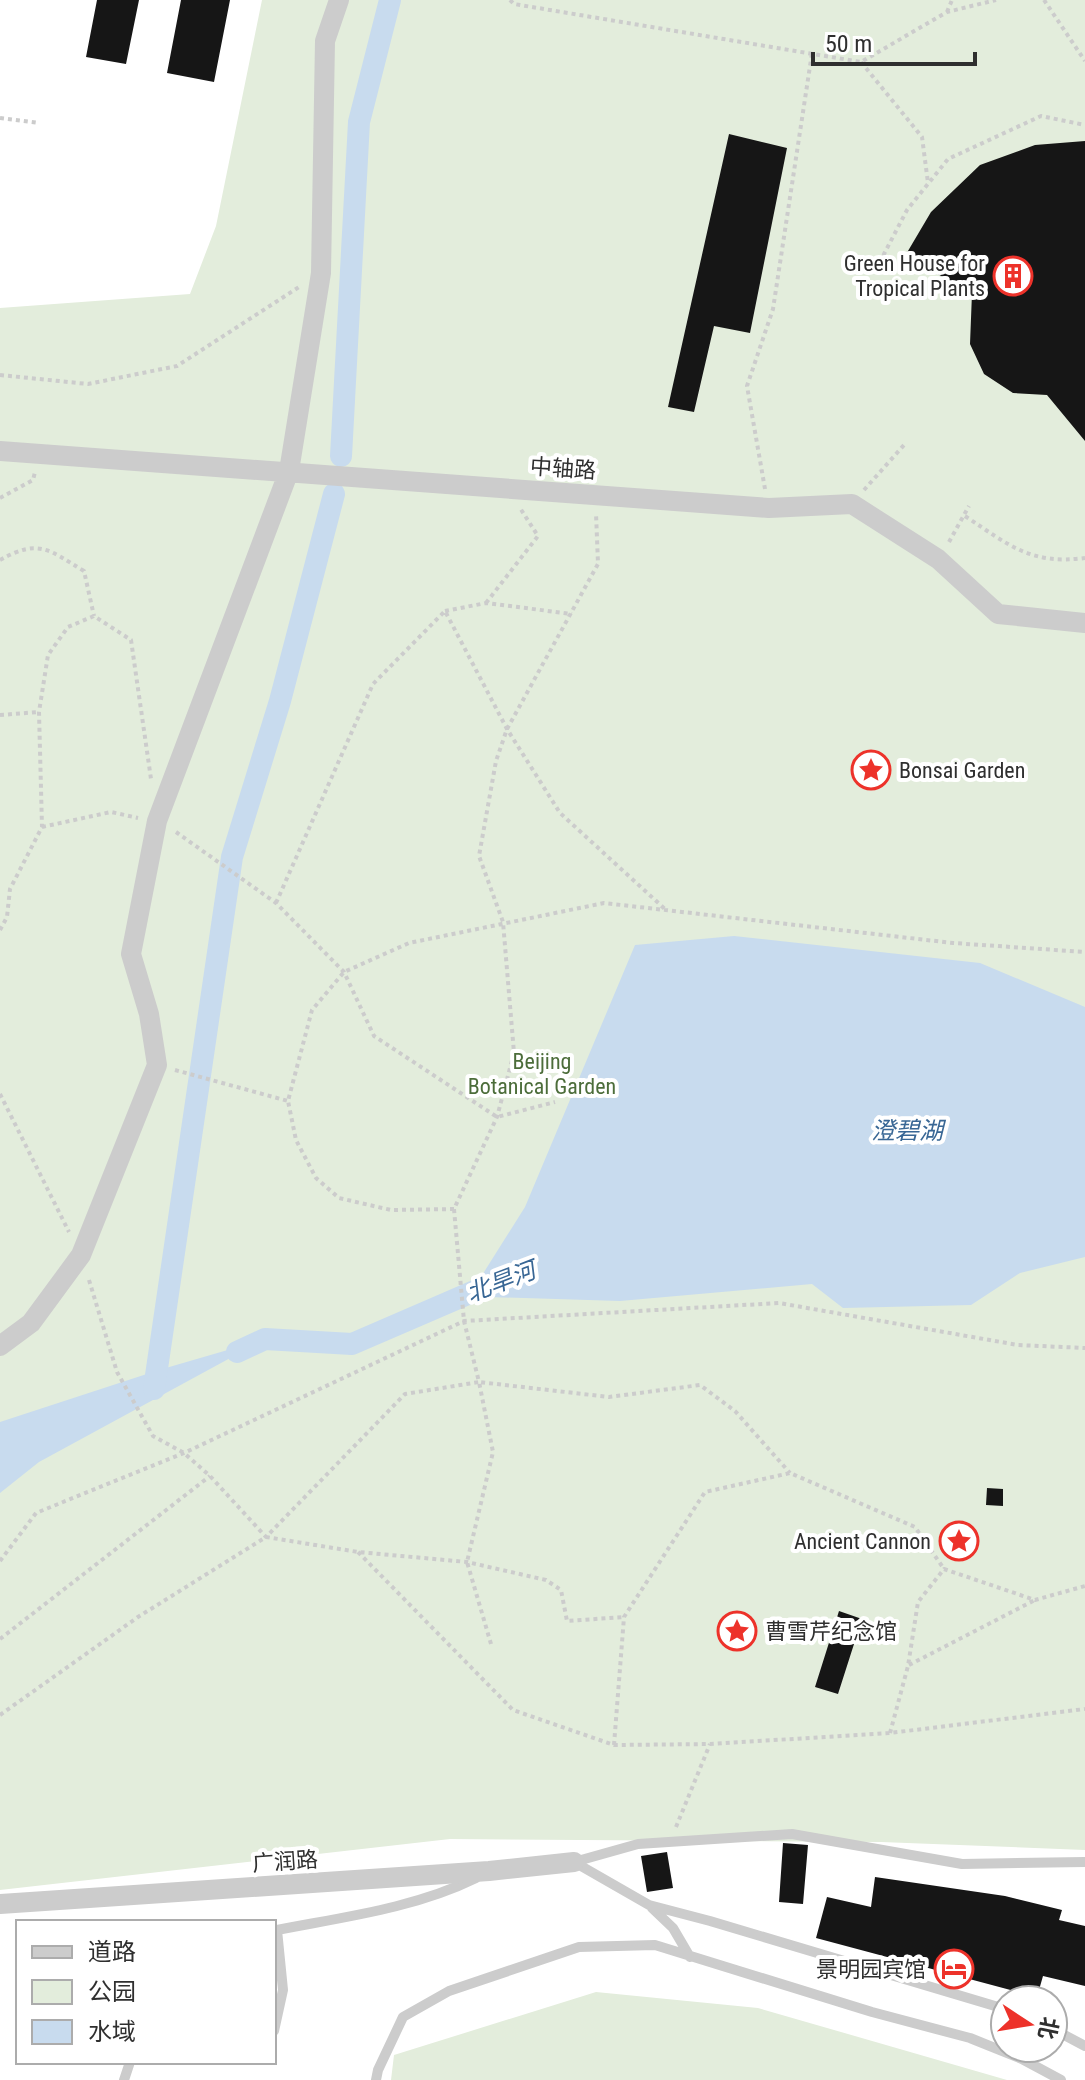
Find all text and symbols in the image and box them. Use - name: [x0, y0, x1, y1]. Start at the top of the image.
- scale bar: [813, 16, 975, 66]
- text: 50 m: [825, 30, 872, 58]
- place label: Green House for Tropical Plants: [844, 251, 985, 301]
- building icon: Green House for Tropical Plants: [992, 255, 1034, 297]
- street label: 中轴路: [529, 454, 597, 483]
- place icon: Bonsai Garden: [850, 749, 892, 791]
- place label: Bonsai Garden: [899, 758, 1025, 783]
- park label: Beijing Botanical Garden: [468, 1049, 616, 1099]
- water label: 澄碧湖: [871, 1117, 947, 1145]
- water label: 北旱河: [462, 1255, 543, 1308]
- place icon: Ancient Cannon: [938, 1520, 980, 1562]
- place label: Ancient Cannon: [794, 1529, 931, 1554]
- place icon: 曹雪芹纪念馆: [716, 1610, 758, 1652]
- place label: 曹雪芹纪念馆: [765, 1619, 897, 1644]
- street label: 广润路: [251, 1847, 319, 1876]
- legend: [16, 1920, 276, 2064]
- text: 道路: [88, 1938, 136, 1966]
- hotel icon: 景明园宾馆: [933, 1948, 975, 1990]
- place label: 景明园宾馆: [816, 1957, 926, 1982]
- text: 公园: [88, 1978, 136, 2006]
- north arrow: [989, 1984, 1069, 2064]
- text: 北: [1034, 2015, 1063, 2041]
- text: 水域: [88, 2018, 136, 2046]

